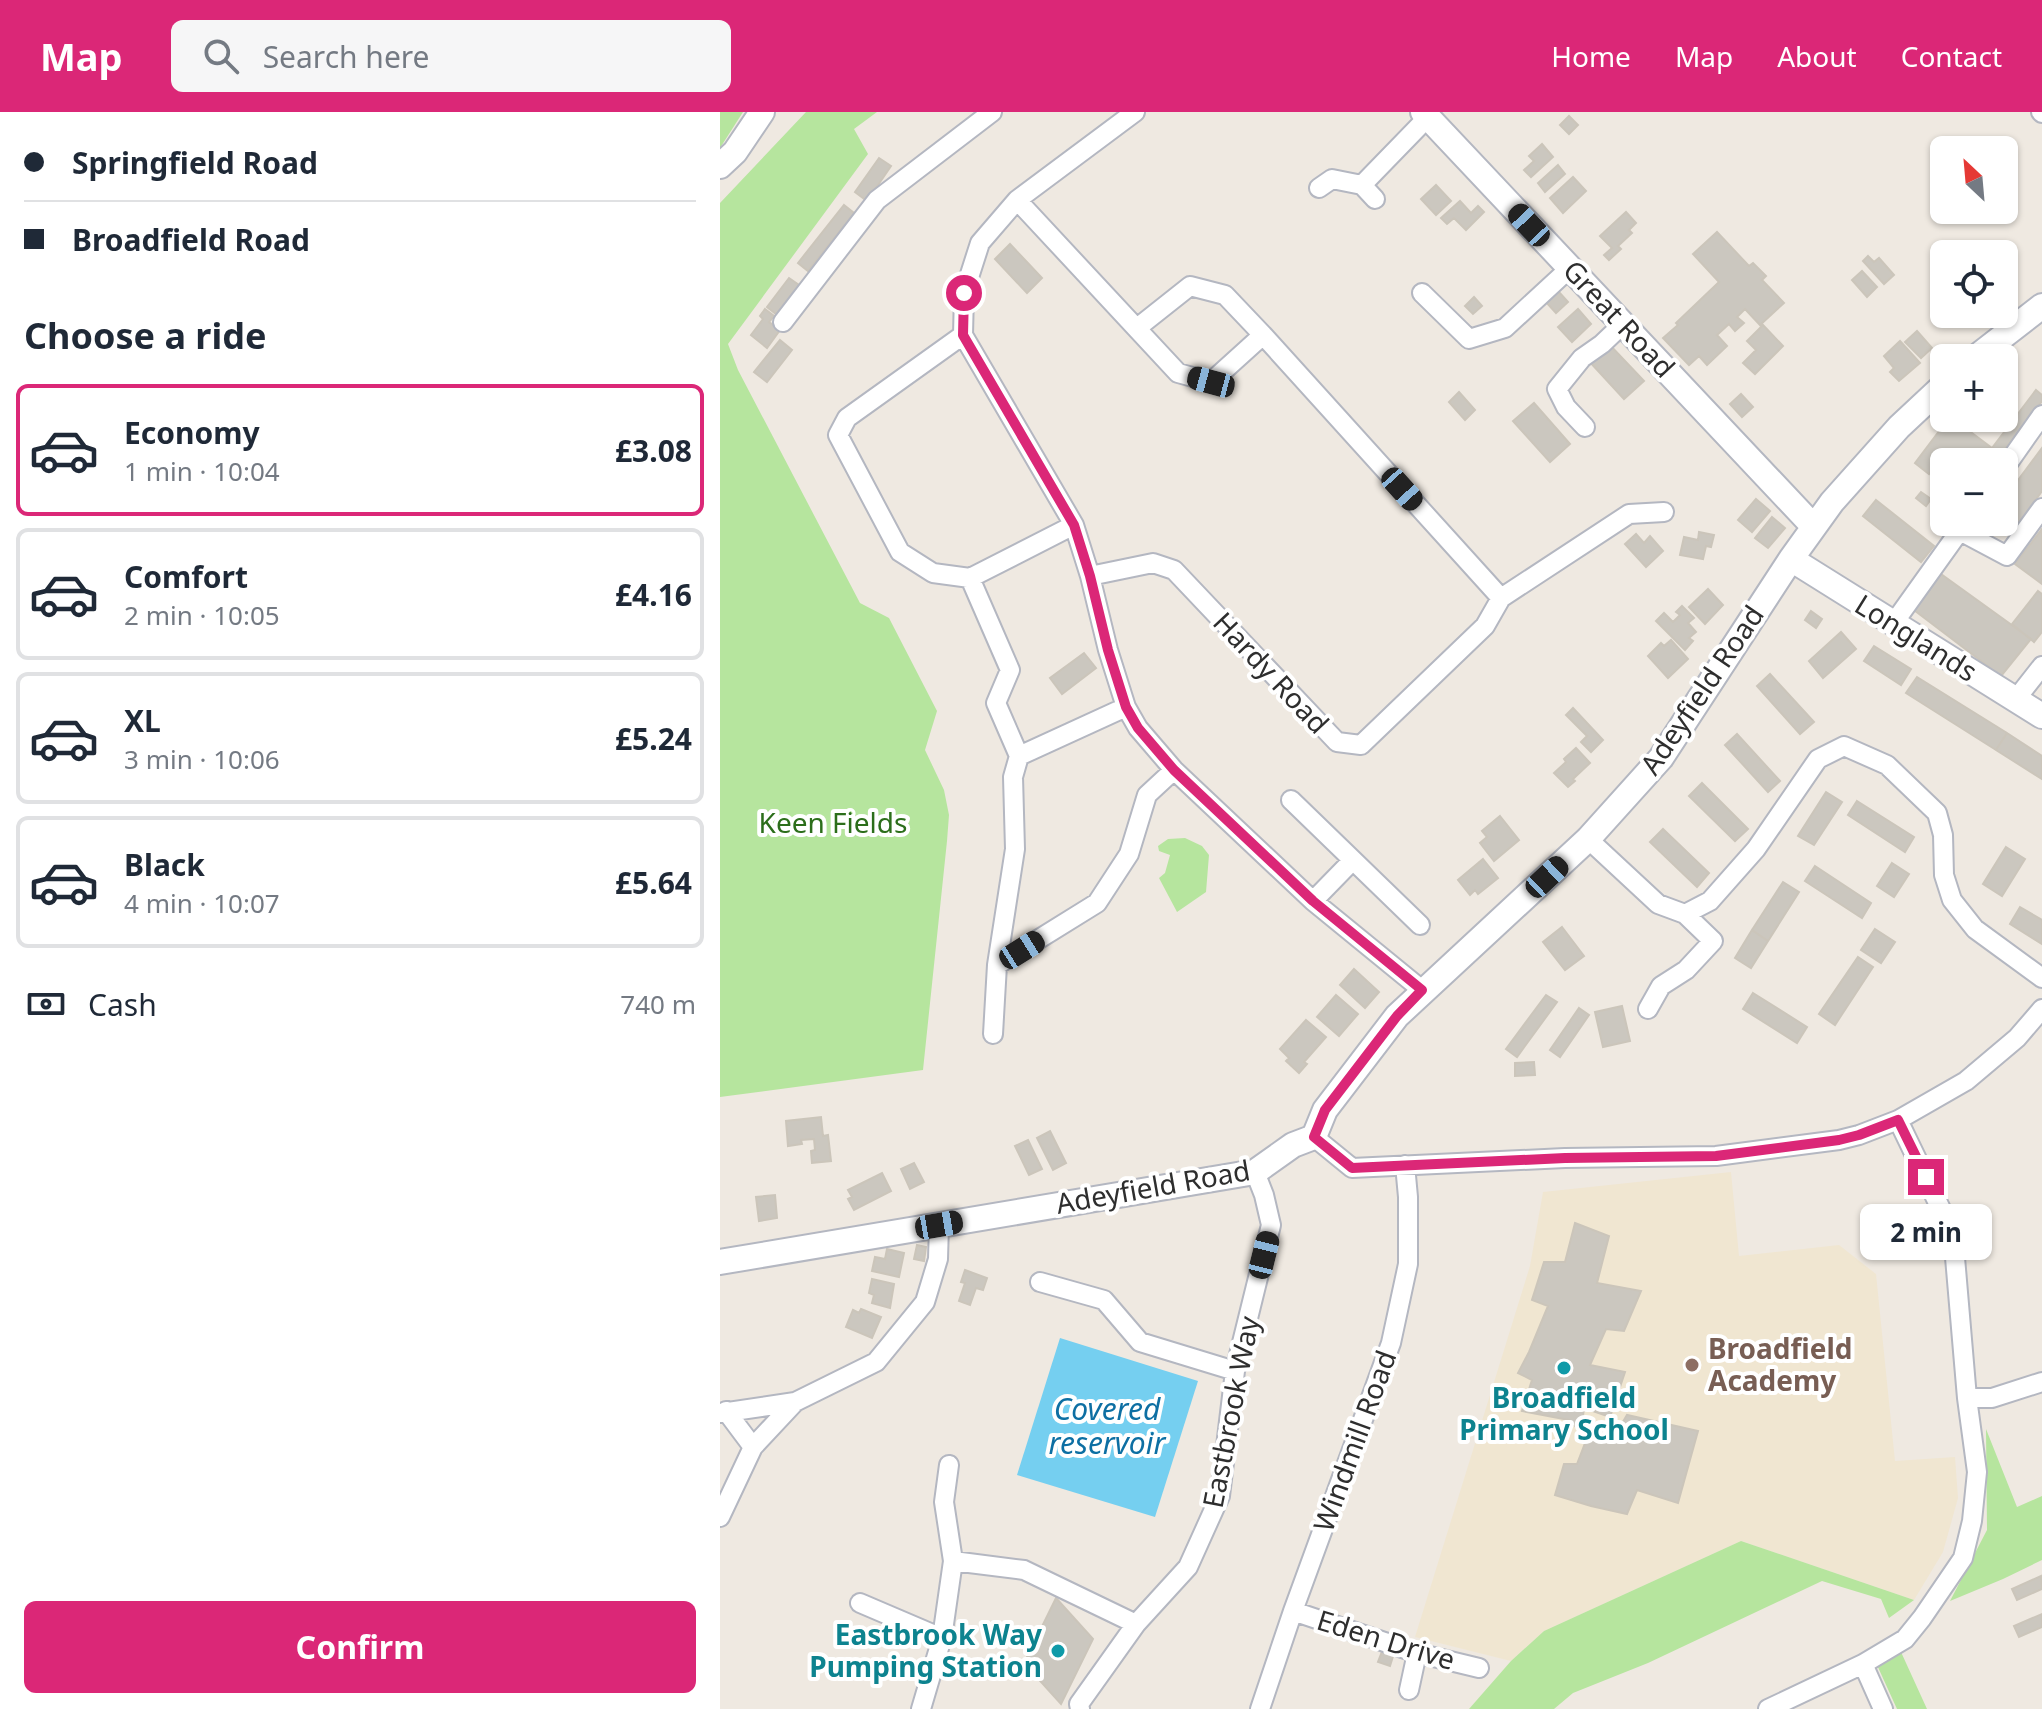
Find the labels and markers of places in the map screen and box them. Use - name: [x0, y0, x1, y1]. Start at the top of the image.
- place label: Broadfield Academy: [1708, 1329, 1852, 1399]
- marker: Broadfield Academy: [1683, 1356, 1701, 1374]
- marker: Broadfield Primary School: [1555, 1359, 1573, 1377]
- place label: Broadfield Primary School: [1459, 1378, 1669, 1448]
- place label: Eastbrook Way Pumping Station: [809, 1615, 1042, 1685]
- marker: Eastbrook Way Pumping Station: [1049, 1642, 1067, 1660]

